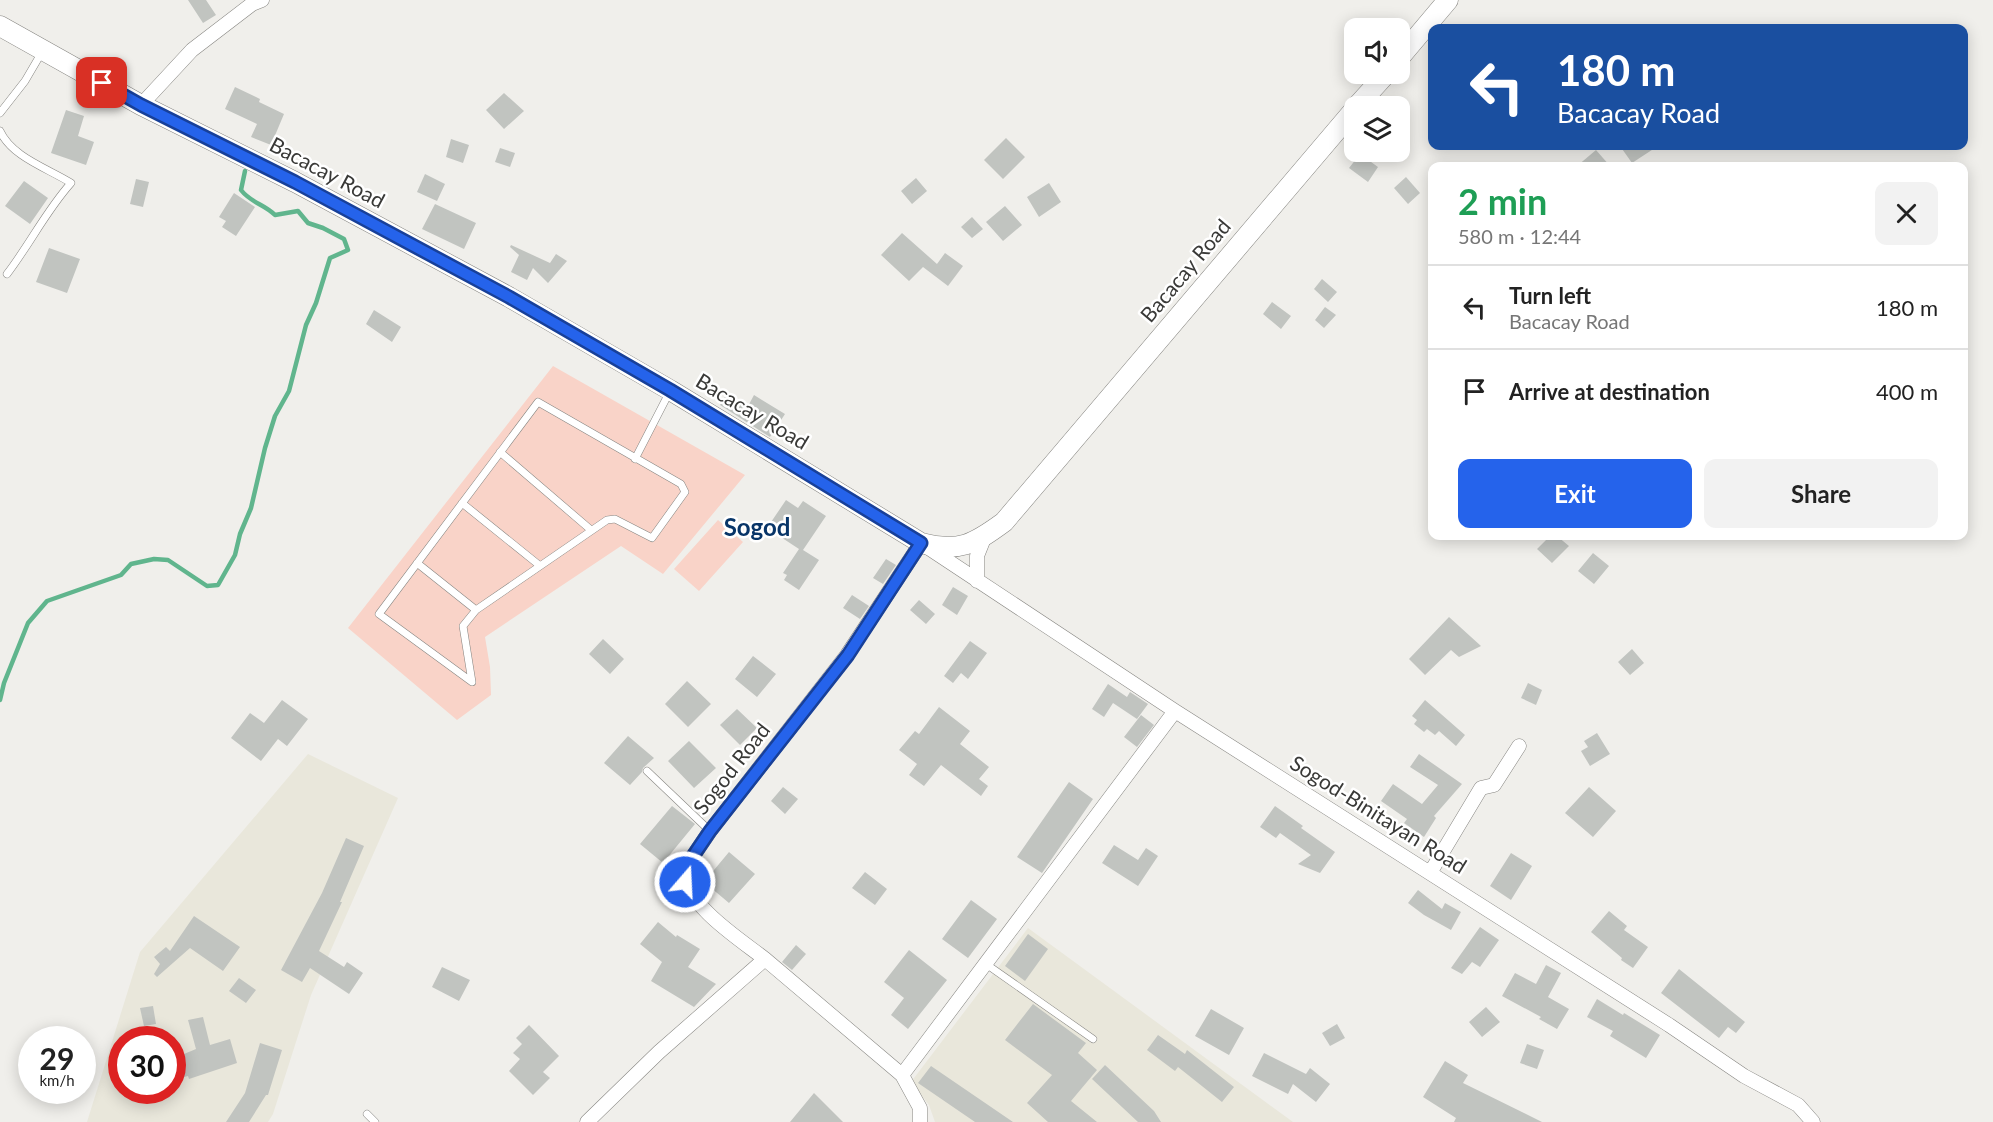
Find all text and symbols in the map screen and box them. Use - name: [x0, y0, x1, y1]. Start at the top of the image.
- map controls: [1344, 18, 1410, 162]
- button: sound: [1344, 18, 1410, 84]
- text: 180 m: [1557, 45, 1675, 95]
- icon: left: [1458, 48, 1536, 126]
- pin: [76, 57, 127, 108]
- icon: arrive: [85, 66, 118, 99]
- button: layers: [1344, 96, 1410, 162]
- text: Bacacay Road: [1557, 96, 1720, 129]
- street label: Bacacay Road: [266, 131, 390, 212]
- text: 2 min: [1458, 179, 1547, 223]
- button: close: [1875, 182, 1938, 245]
- street label: Bacacay Road: [1135, 213, 1235, 327]
- text: 580 m · 12:44: [1458, 224, 1581, 248]
- text: Turn left: [1509, 282, 1591, 309]
- icon: left: [1458, 291, 1491, 324]
- text: 180 m: [1876, 294, 1938, 321]
- text: Bacacay Road: [1509, 309, 1630, 333]
- street label: Bacacay Road: [692, 367, 814, 454]
- icon: arrive: [1458, 375, 1491, 408]
- text: Arrive at destination: [1509, 378, 1710, 405]
- text: 400 m: [1876, 378, 1938, 405]
- button: Exit: [1458, 459, 1692, 528]
- button: Share: [1704, 459, 1938, 528]
- district label: Sogod: [724, 512, 790, 541]
- street label: Sogod Road: [687, 717, 774, 819]
- street label: Sogod-Binitayan Road: [1286, 749, 1471, 878]
- position arrow: [653, 850, 717, 914]
- speed limit sign: 30: [108, 1026, 186, 1104]
- text: 29: [40, 1040, 74, 1076]
- text: km/h: [39, 1071, 75, 1089]

